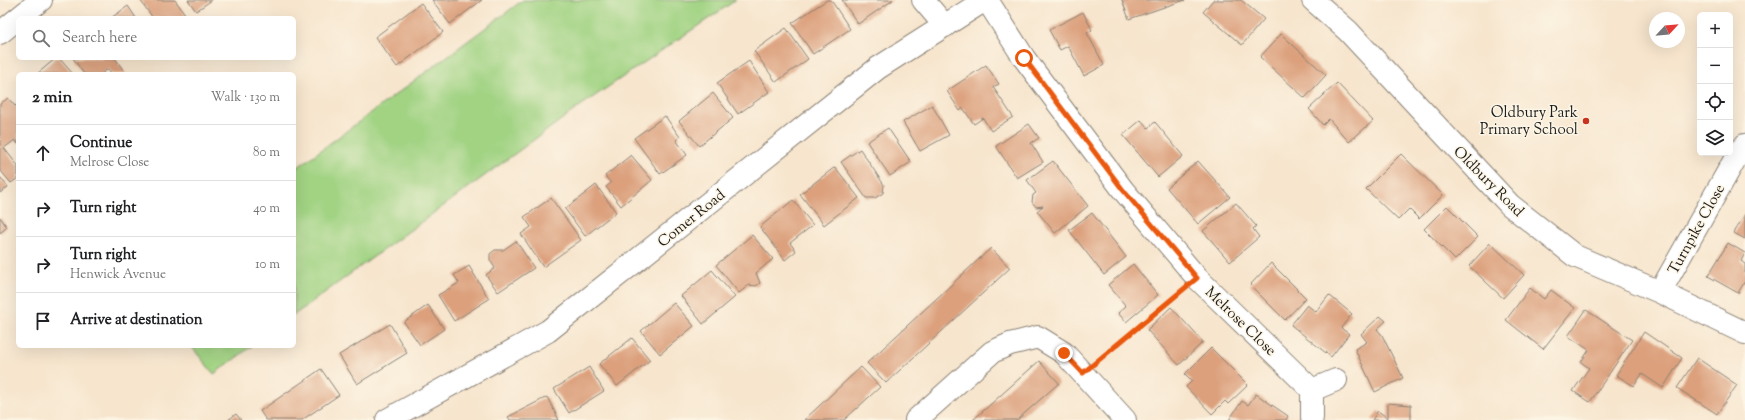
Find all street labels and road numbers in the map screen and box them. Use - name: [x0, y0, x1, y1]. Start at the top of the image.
- street label: Oldbury Road: [1448, 142, 1528, 222]
- street label: Turnpike Close: [1664, 181, 1731, 279]
- street label: Comer Road: [654, 185, 731, 253]
- street label: Melrose Close: [1200, 283, 1280, 361]

